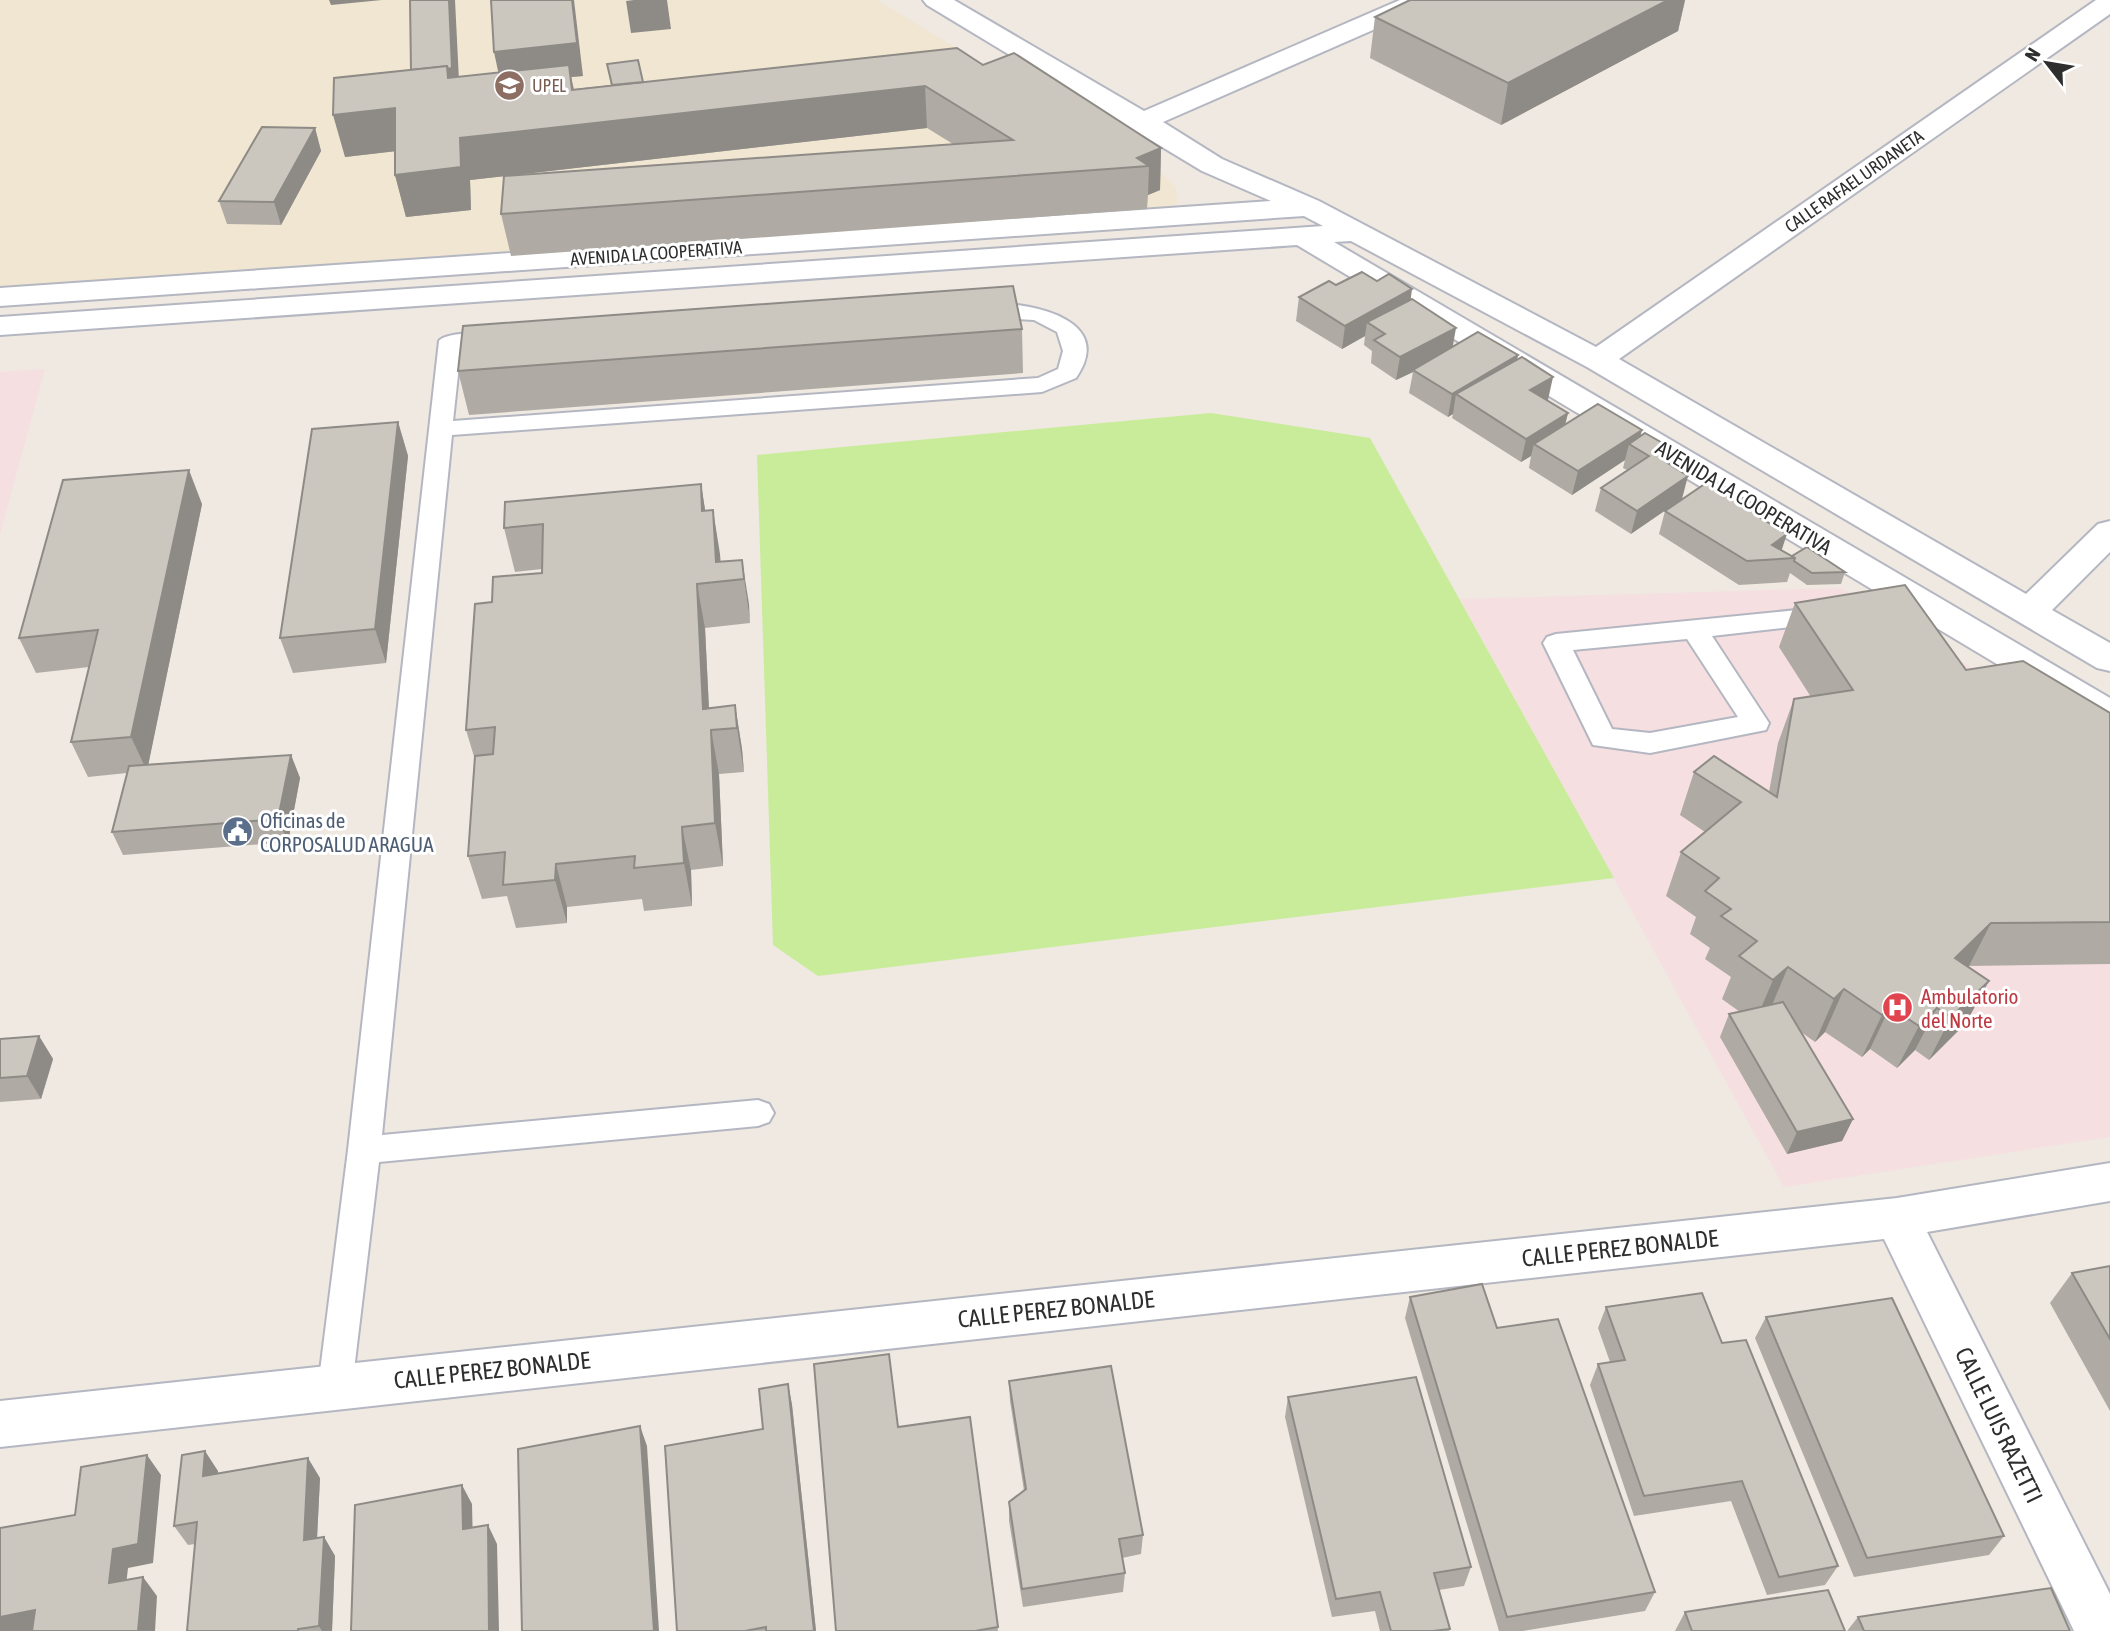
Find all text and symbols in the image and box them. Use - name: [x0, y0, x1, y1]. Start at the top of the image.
- north arrow: [2012, 28, 2082, 98]
- text: N: [2020, 44, 2045, 65]
- school or university icon: UPEL: [492, 68, 526, 102]
- place label: UPEL: [532, 75, 566, 96]
- street label: CALLE RAFAEL URDANETA: [1781, 125, 1928, 237]
- street label: AVENIDA LA COOPERATIVA: [570, 237, 743, 269]
- street label: AVENIDA LA COOPERATIVA: [1652, 435, 1837, 559]
- place label: Oficinas de CORPOSALUD ARAGUA: [260, 808, 434, 856]
- public building icon: Oficinas de CORPOSALUD ARAGUA: [220, 815, 254, 849]
- place label: Ambulatorio del Norte: [1921, 984, 2018, 1032]
- hospital icon: Ambulatorio del Norte: [1881, 991, 1915, 1025]
- street label: CALLE PEREZ BONALDE: [1521, 1224, 1719, 1272]
- street label: CALLE PEREZ BONALDE: [957, 1285, 1155, 1333]
- street label: CALLE LUIS RAZETTI: [1950, 1343, 2048, 1507]
- street label: CALLE PEREZ BONALDE: [393, 1346, 591, 1394]

